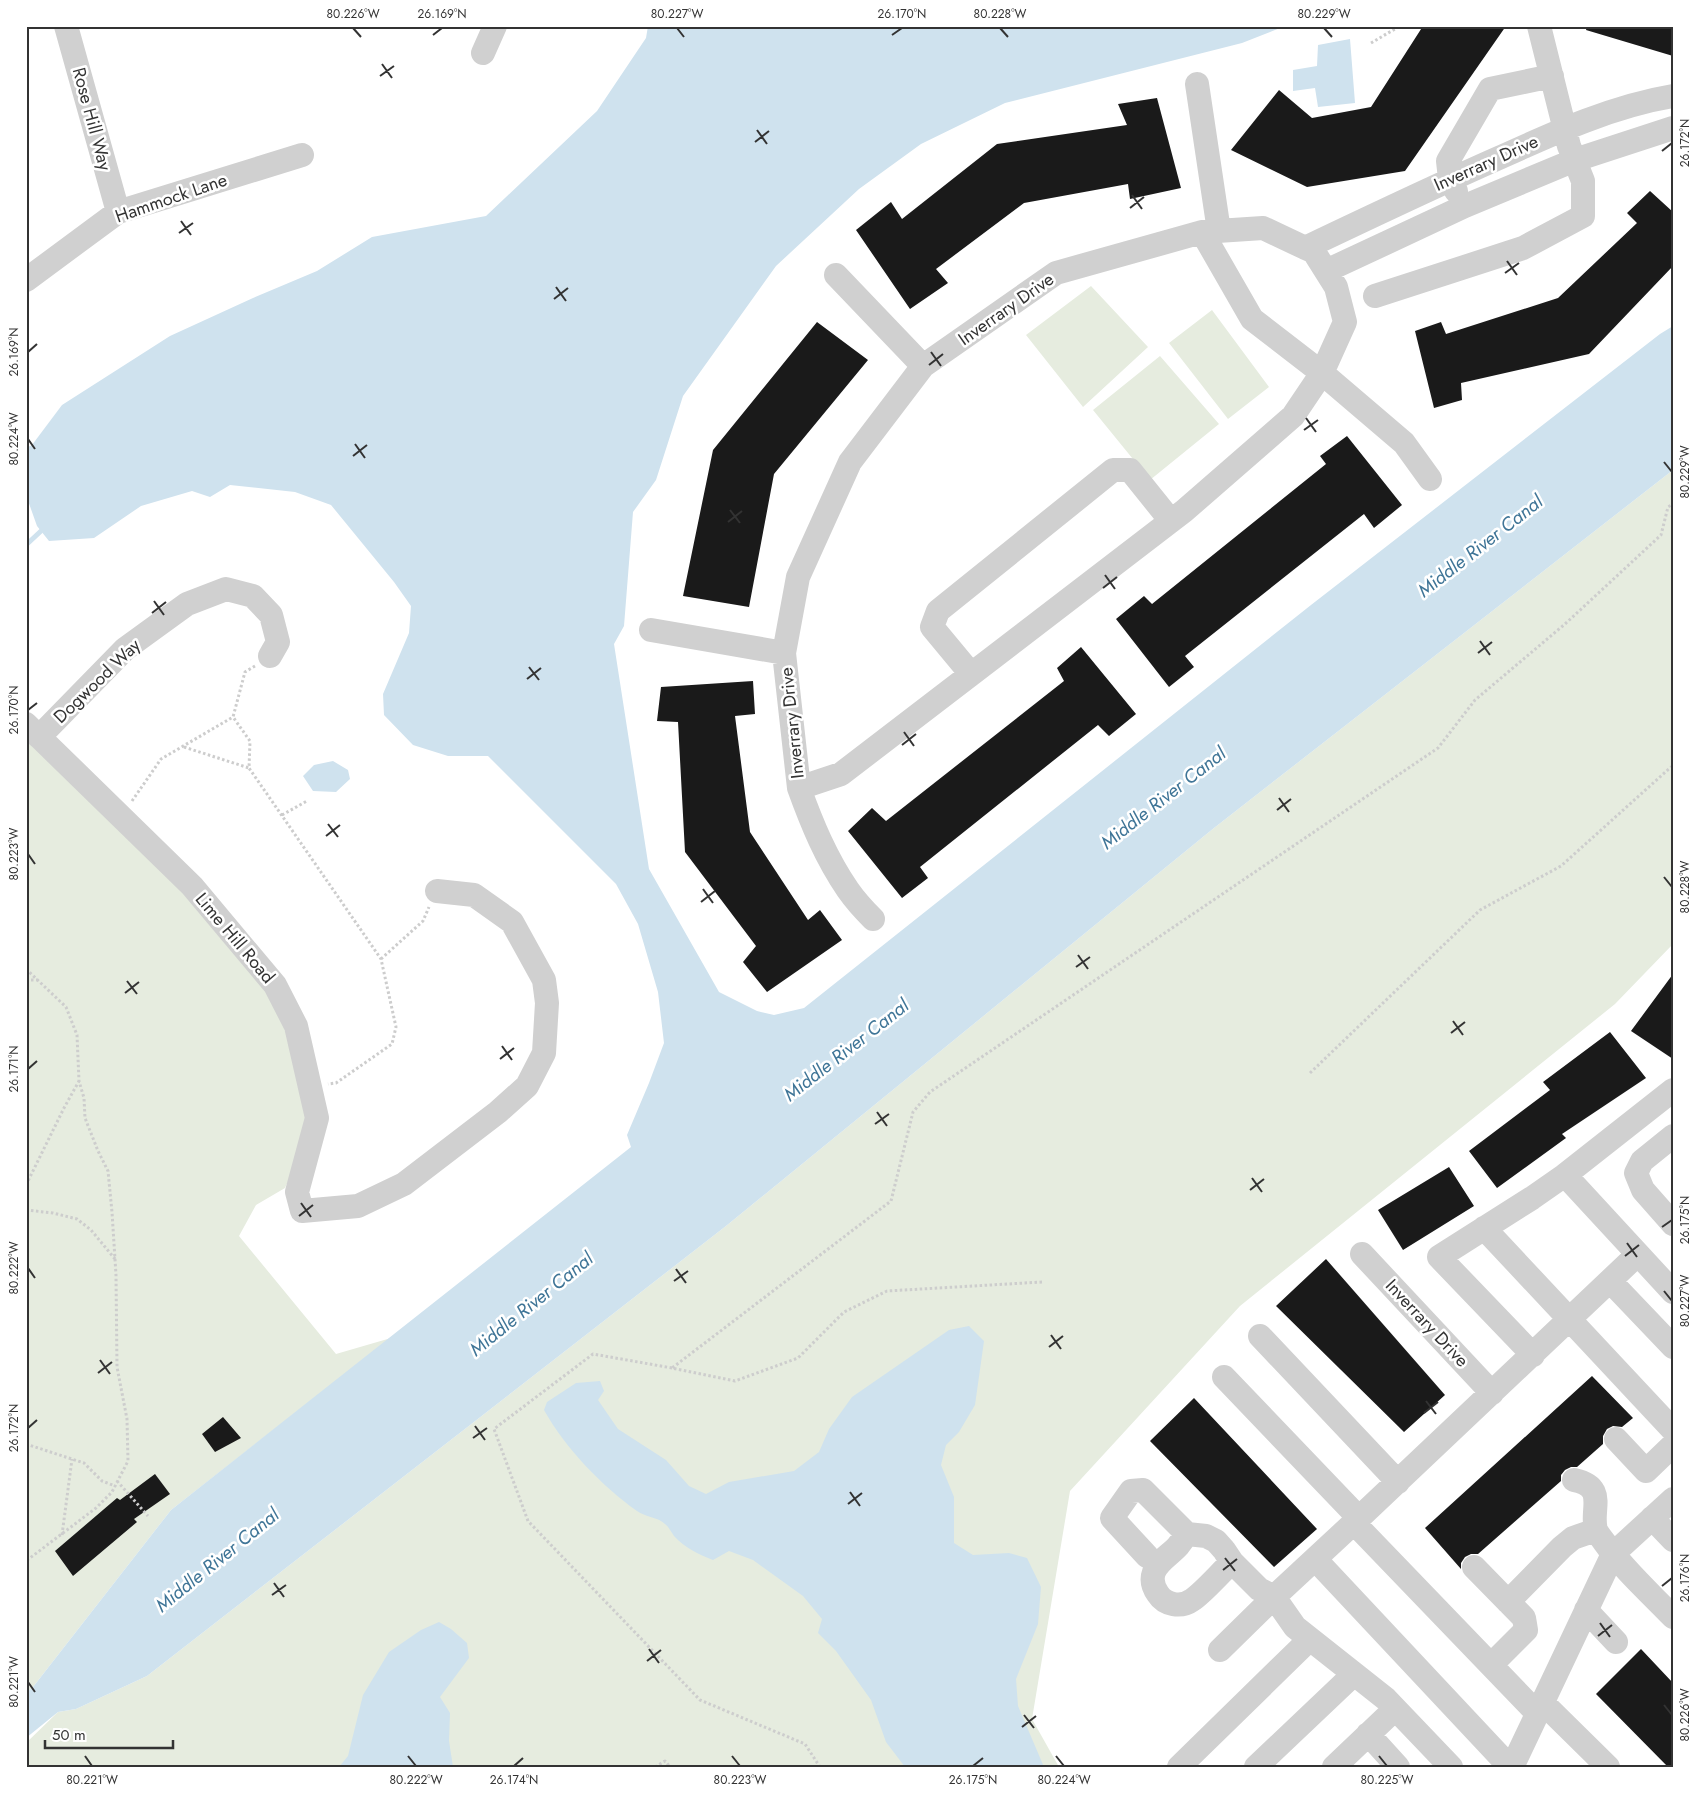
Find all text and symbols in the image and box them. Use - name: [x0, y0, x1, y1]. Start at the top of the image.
- text: 80.226°W: [326, 5, 380, 23]
- text: 26.169°N: [417, 5, 467, 23]
- text: 80.227°W: [651, 5, 703, 23]
- text: 26.170°N: [878, 5, 926, 23]
- text: 80.228°W: [974, 5, 1027, 23]
- text: 80.229°W: [1297, 5, 1351, 23]
- street label: Rose Hill Way: [66, 65, 118, 173]
- text: 26.172°N: [1676, 119, 1694, 167]
- street label: Inverrary Drive: [1430, 128, 1542, 198]
- street label: Hammock Lane: [112, 167, 230, 229]
- street label: Inverrary Drive: [953, 266, 1059, 352]
- text: 26.169°N: [5, 327, 23, 377]
- text: 80.224°W: [5, 412, 23, 466]
- text: 80.229°W: [1676, 445, 1694, 499]
- water label: Middle River Canal: [1412, 488, 1549, 604]
- street label: Dogwood Way: [48, 633, 146, 729]
- street label: Inverrary Drive: [773, 666, 811, 780]
- text: 26.170°N: [5, 686, 23, 734]
- water label: Middle River Canal: [1095, 740, 1232, 856]
- text: 80.223°W: [5, 827, 23, 880]
- text: 80.228°W: [1676, 860, 1694, 913]
- street label: Lime Hill Road: [189, 887, 281, 989]
- water label: Middle River Canal: [778, 992, 915, 1108]
- text: 26.171°N: [5, 1045, 23, 1093]
- text: 26.175°N: [1676, 1196, 1694, 1244]
- text: 80.222°W: [5, 1241, 23, 1295]
- water label: Middle River Canal: [463, 1245, 599, 1362]
- street label: Inverrary Drive: [1379, 1273, 1475, 1373]
- text: 80.227°W: [1676, 1275, 1694, 1327]
- text: 26.172°N: [5, 1404, 23, 1452]
- water label: Middle River Canal: [149, 1501, 285, 1618]
- text: 26.176°N: [1676, 1554, 1694, 1602]
- text: 80.221°W: [5, 1656, 23, 1708]
- text: 80.226°W: [1676, 1688, 1694, 1742]
- scale bar: [45, 1718, 172, 1750]
- text: 50 m: [52, 1724, 86, 1746]
- text: 80.221°W: [66, 1771, 118, 1789]
- text: 80.222°W: [389, 1771, 443, 1789]
- text: 26.174°N: [490, 1771, 538, 1789]
- text: 80.223°W: [714, 1771, 767, 1789]
- text: 26.175°N: [949, 1771, 997, 1789]
- text: 80.224°W: [1037, 1771, 1091, 1789]
- text: 80.225°W: [1361, 1771, 1414, 1789]

